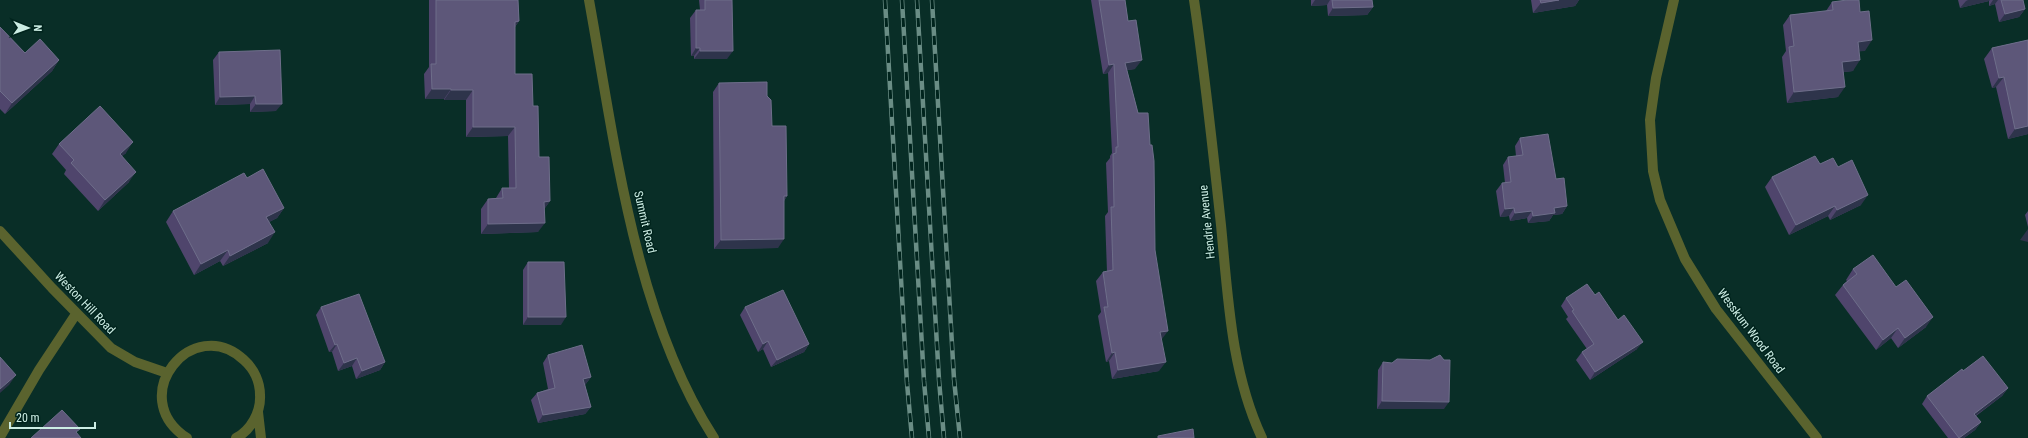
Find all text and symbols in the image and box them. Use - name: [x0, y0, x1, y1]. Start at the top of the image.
- north arrow: [8, 8, 48, 48]
- text: N: [31, 25, 44, 32]
- street label: Hendrie Avenue: [1196, 184, 1218, 260]
- street label: Summit Road: [631, 190, 659, 254]
- street label: Weston Hill Road: [52, 269, 118, 337]
- street label: Wesskum Wood Road: [1715, 286, 1787, 376]
- scale bar: [10, 404, 95, 430]
- text: 20 m: [16, 411, 40, 425]

